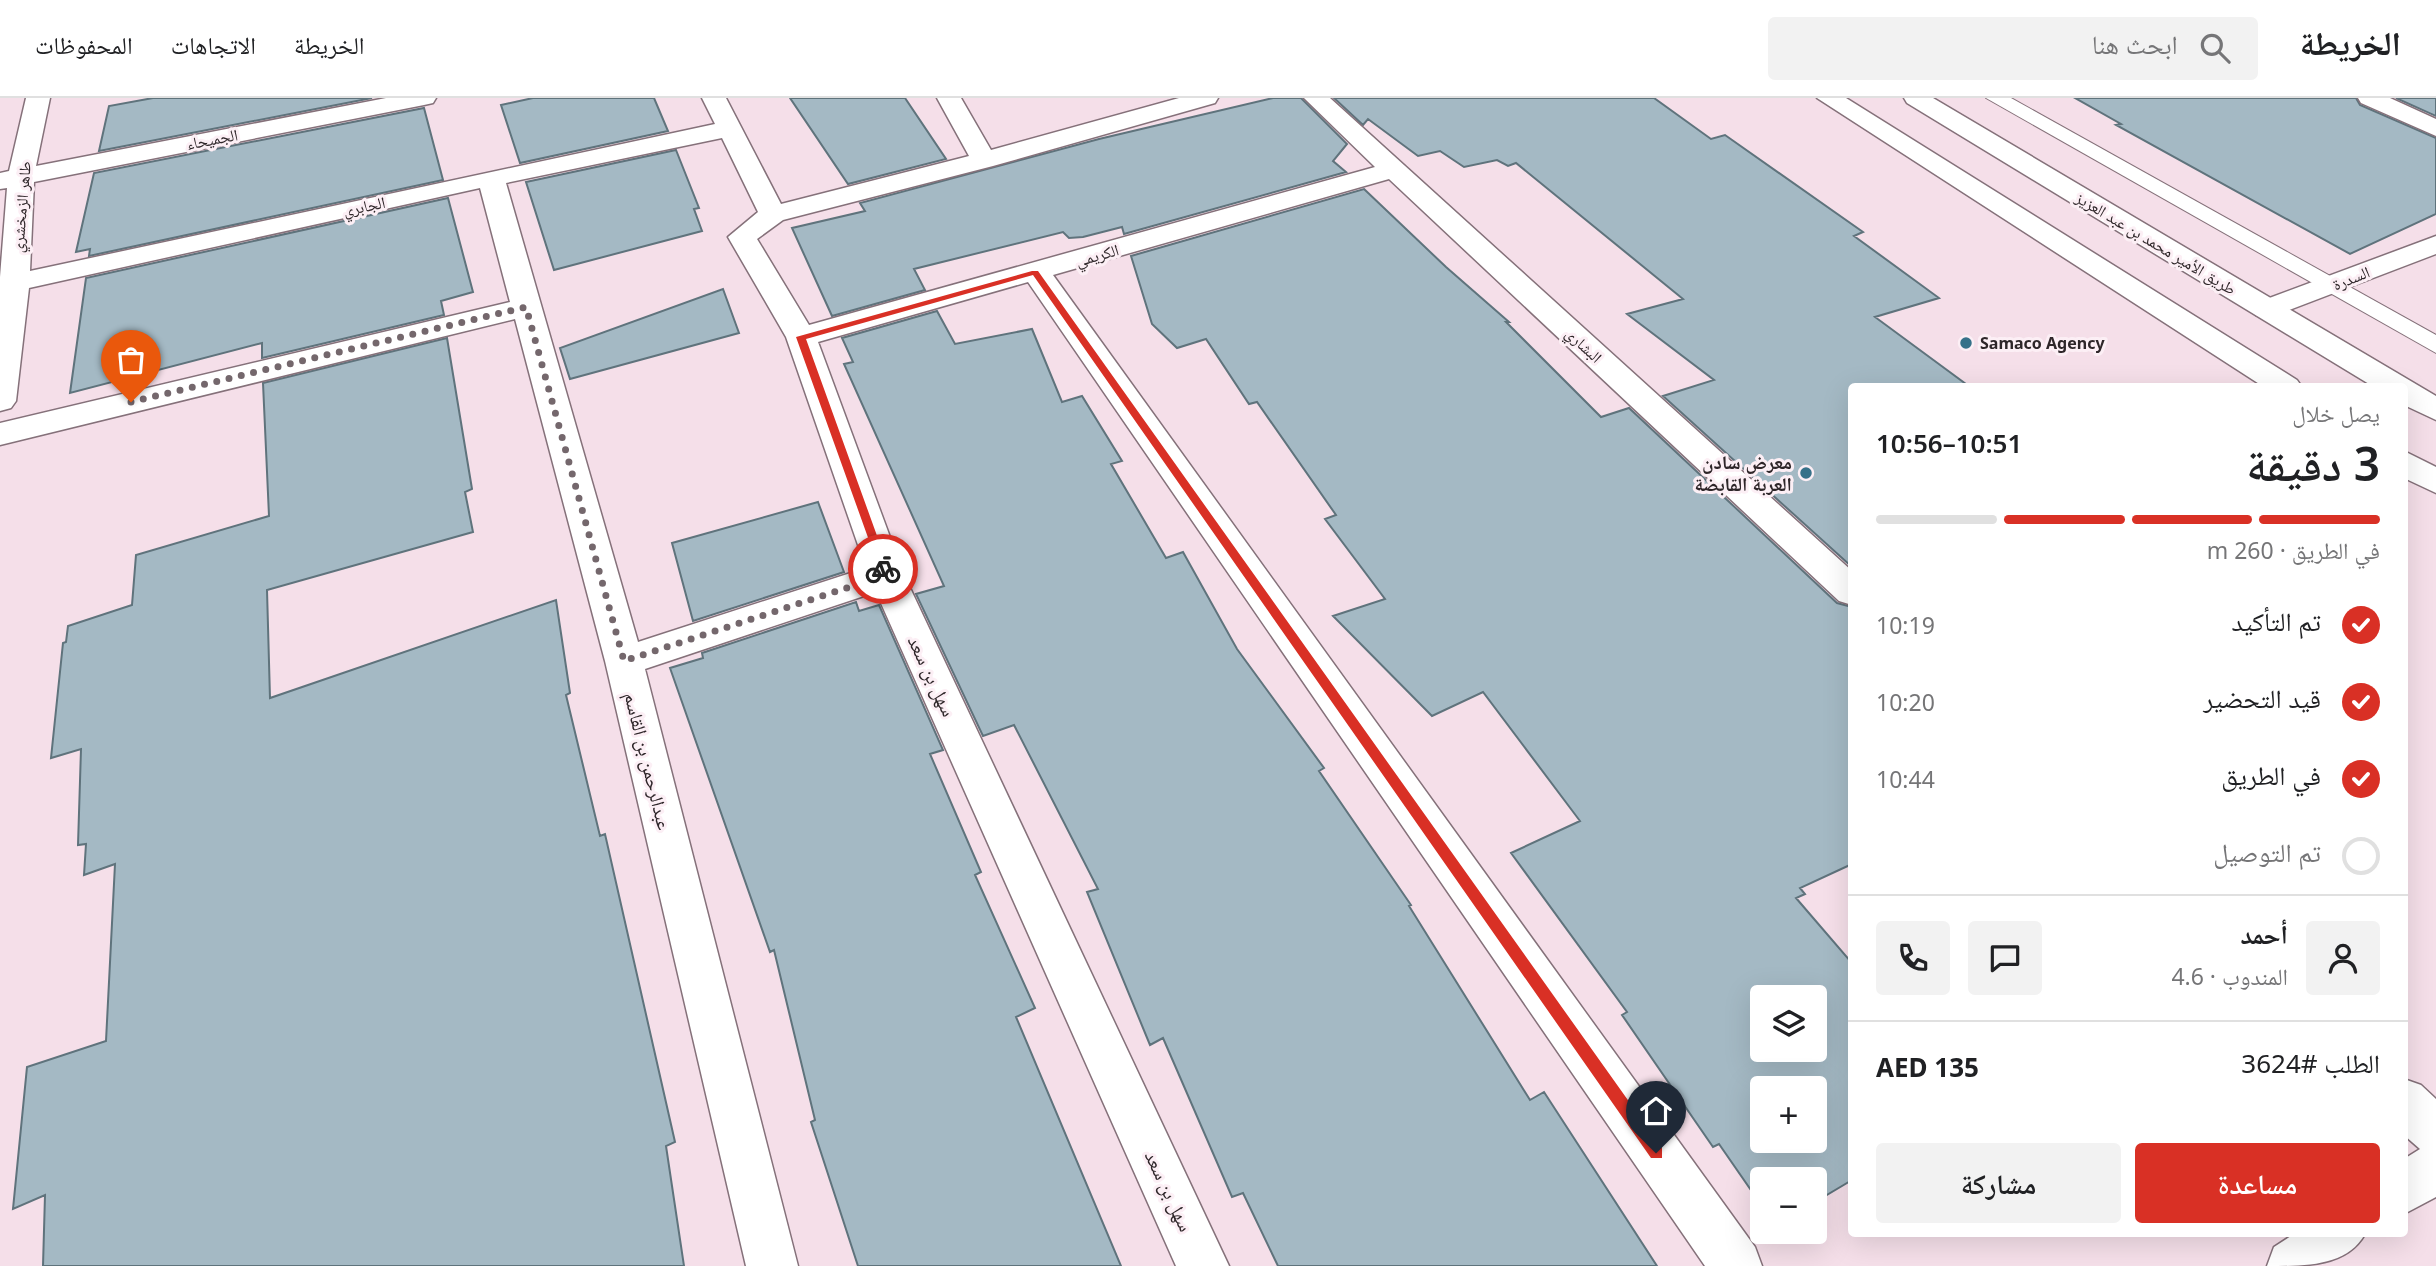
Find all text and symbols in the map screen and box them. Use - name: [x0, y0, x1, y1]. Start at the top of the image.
- search box: [1768, 17, 2258, 80]
- text: الخريطة: [2300, 20, 2401, 65]
- text: ابحث هنا: [2092, 26, 2178, 62]
- text: المحفوظات: [35, 28, 133, 61]
- text: الاتجاهات: [171, 28, 256, 61]
- text: الخريطة: [294, 28, 365, 61]
- icon: search: [2196, 29, 2234, 67]
- street label: الجميحاء: [184, 123, 240, 155]
- street label: طاهر الزمخشري: [6, 160, 38, 254]
- street label: طريق الأمير محمد بن عبد العزيز: [2071, 186, 2240, 300]
- street label: الجابري: [341, 191, 388, 223]
- street label: الكريمي: [1073, 238, 1122, 274]
- street label: السدرة: [2329, 261, 2373, 295]
- street label: البشاري: [1560, 322, 1607, 369]
- pin: [101, 330, 161, 402]
- place label: Samaco Agency: [1980, 332, 2105, 354]
- marker: Samaco Agency: [1958, 335, 1974, 351]
- icon: bag: [112, 341, 150, 379]
- text: يصل خلال: [2292, 397, 2380, 429]
- text: 10:51–10:56: [1876, 425, 2022, 461]
- text: 3 دقيقة: [2246, 432, 2380, 494]
- place label: معرض سادن العربة القابضة: [1694, 449, 1792, 497]
- marker: معرض سادن العربة القابضة: [1798, 465, 1814, 481]
- courier: [848, 534, 918, 604]
- text: في الطريق · 260 m: [2207, 534, 2380, 566]
- icon: bike: [864, 550, 902, 588]
- text: تم التأكيد: [2231, 603, 2321, 639]
- icon: check: [2342, 606, 2380, 644]
- text: 10:19: [1876, 609, 1935, 641]
- street label: سهل بن سعد: [902, 631, 962, 721]
- text: قيد التحضير: [2203, 680, 2321, 716]
- icon: check: [2342, 683, 2380, 721]
- text: 10:20: [1876, 686, 1935, 718]
- street label: عبدالرحمن بن القاسم: [618, 690, 678, 833]
- text: في الطريق: [2221, 757, 2321, 793]
- icon: check: [2342, 760, 2380, 798]
- text: 10:44: [1876, 763, 1935, 795]
- text: تم التوصيل: [2213, 834, 2321, 870]
- text: أحمد: [2240, 916, 2288, 952]
- button: phone: [1876, 921, 1950, 995]
- button: chat: [1968, 921, 2042, 995]
- button: person: [2306, 921, 2380, 995]
- text: المندوب · 4.6: [2171, 960, 2288, 992]
- map controls: [1750, 985, 1827, 1244]
- button: layers: [1750, 985, 1827, 1062]
- text: الطلب #3624: [2241, 1045, 2380, 1081]
- text: AED 135: [1876, 1049, 1979, 1085]
- button: +: [1750, 1076, 1827, 1153]
- pin: [1626, 1081, 1686, 1153]
- icon: home: [1637, 1092, 1675, 1130]
- button: مشاركة: [1876, 1143, 2121, 1223]
- button: مساعدة: [2135, 1143, 2380, 1223]
- street label: سهل بن سعد: [1139, 1146, 1199, 1236]
- button: −: [1750, 1167, 1827, 1244]

